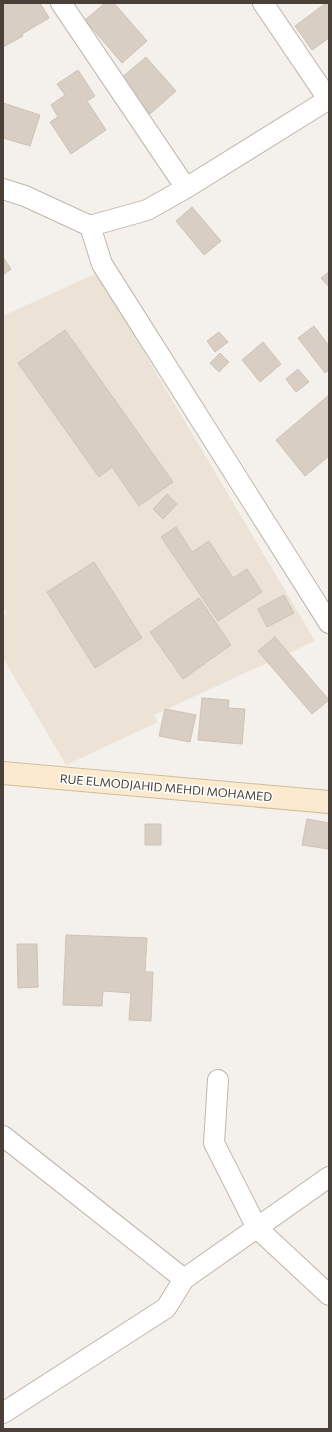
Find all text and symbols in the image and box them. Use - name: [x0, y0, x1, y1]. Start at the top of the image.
- street label: RUE ELMODJAHID MEHDI MOHAMED: [59, 771, 273, 804]

